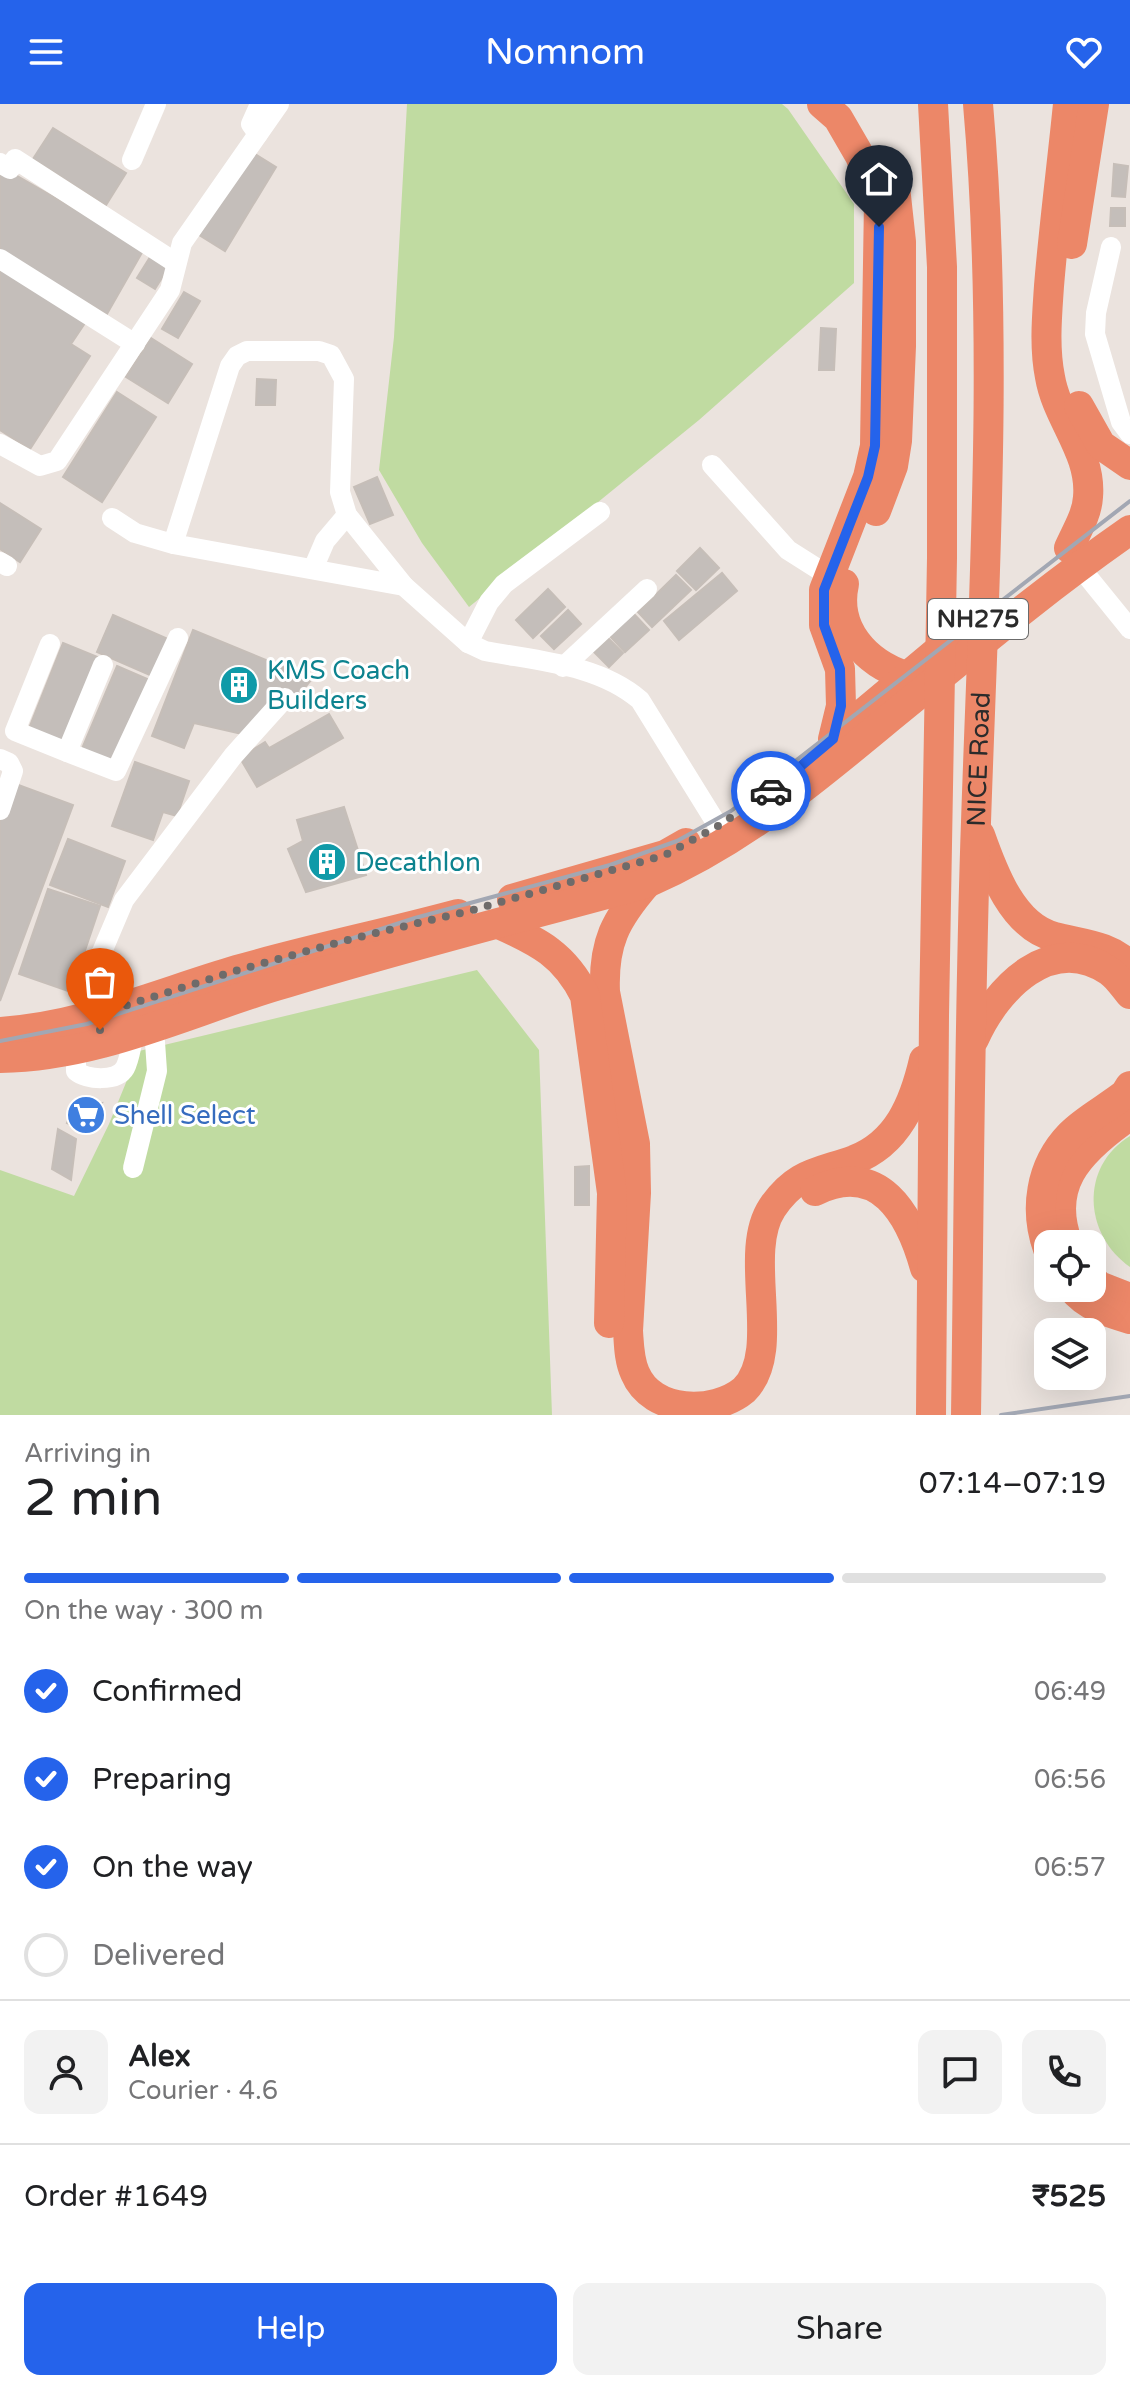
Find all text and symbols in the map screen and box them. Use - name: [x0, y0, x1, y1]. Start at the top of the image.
- icon: menu: [24, 30, 68, 74]
- icon: heart: [1062, 30, 1106, 74]
- text: Nomnom: [485, 31, 645, 74]
- pin: [845, 145, 913, 227]
- icon: home: [857, 157, 901, 201]
- road number: NH275: [928, 599, 1028, 639]
- place label: KMS Coach Builders: [267, 655, 410, 716]
- building icon: KMS Coach Builders: [218, 664, 260, 706]
- street label: NICE Road: [960, 691, 996, 827]
- courier: [731, 751, 811, 831]
- icon: car: [749, 769, 793, 813]
- building icon: Decathlon: [306, 841, 348, 883]
- place label: Decathlon: [355, 847, 481, 878]
- pin: [66, 948, 134, 1030]
- icon: bag: [78, 960, 122, 1004]
- supermarket icon: Shell Select: [65, 1094, 107, 1136]
- place label: Shell Select: [114, 1100, 256, 1131]
- map controls: [1034, 1230, 1106, 1390]
- button: locate: [1034, 1230, 1106, 1302]
- button: layers: [1034, 1318, 1106, 1390]
- text: Arriving in: [24, 1438, 151, 1469]
- text: 07:14–07:19: [919, 1465, 1106, 1502]
- text: 2 min: [24, 1467, 163, 1530]
- text: On the way · 300 m: [24, 1595, 263, 1626]
- icon: check: [24, 1669, 68, 1713]
- text: Confirmed: [92, 1673, 243, 1710]
- text: 06:49: [1034, 1676, 1106, 1707]
- icon: check: [24, 1757, 68, 1801]
- text: Preparing: [92, 1761, 232, 1798]
- text: 06:56: [1034, 1764, 1106, 1795]
- icon: check: [24, 1845, 68, 1889]
- text: On the way: [92, 1849, 253, 1886]
- text: 06:57: [1034, 1852, 1106, 1883]
- text: Delivered: [92, 1937, 226, 1974]
- button: person: [24, 2030, 108, 2114]
- button: chat: [918, 2030, 1002, 2114]
- button: phone: [1022, 2030, 1106, 2114]
- text: Alex: [128, 2038, 191, 2075]
- text: Courier · 4.6: [128, 2075, 278, 2106]
- text: Order #1649: [24, 2178, 208, 2215]
- text: ₹525: [1032, 2178, 1106, 2215]
- button: Help: [24, 2283, 557, 2375]
- button: Share: [573, 2283, 1106, 2375]

